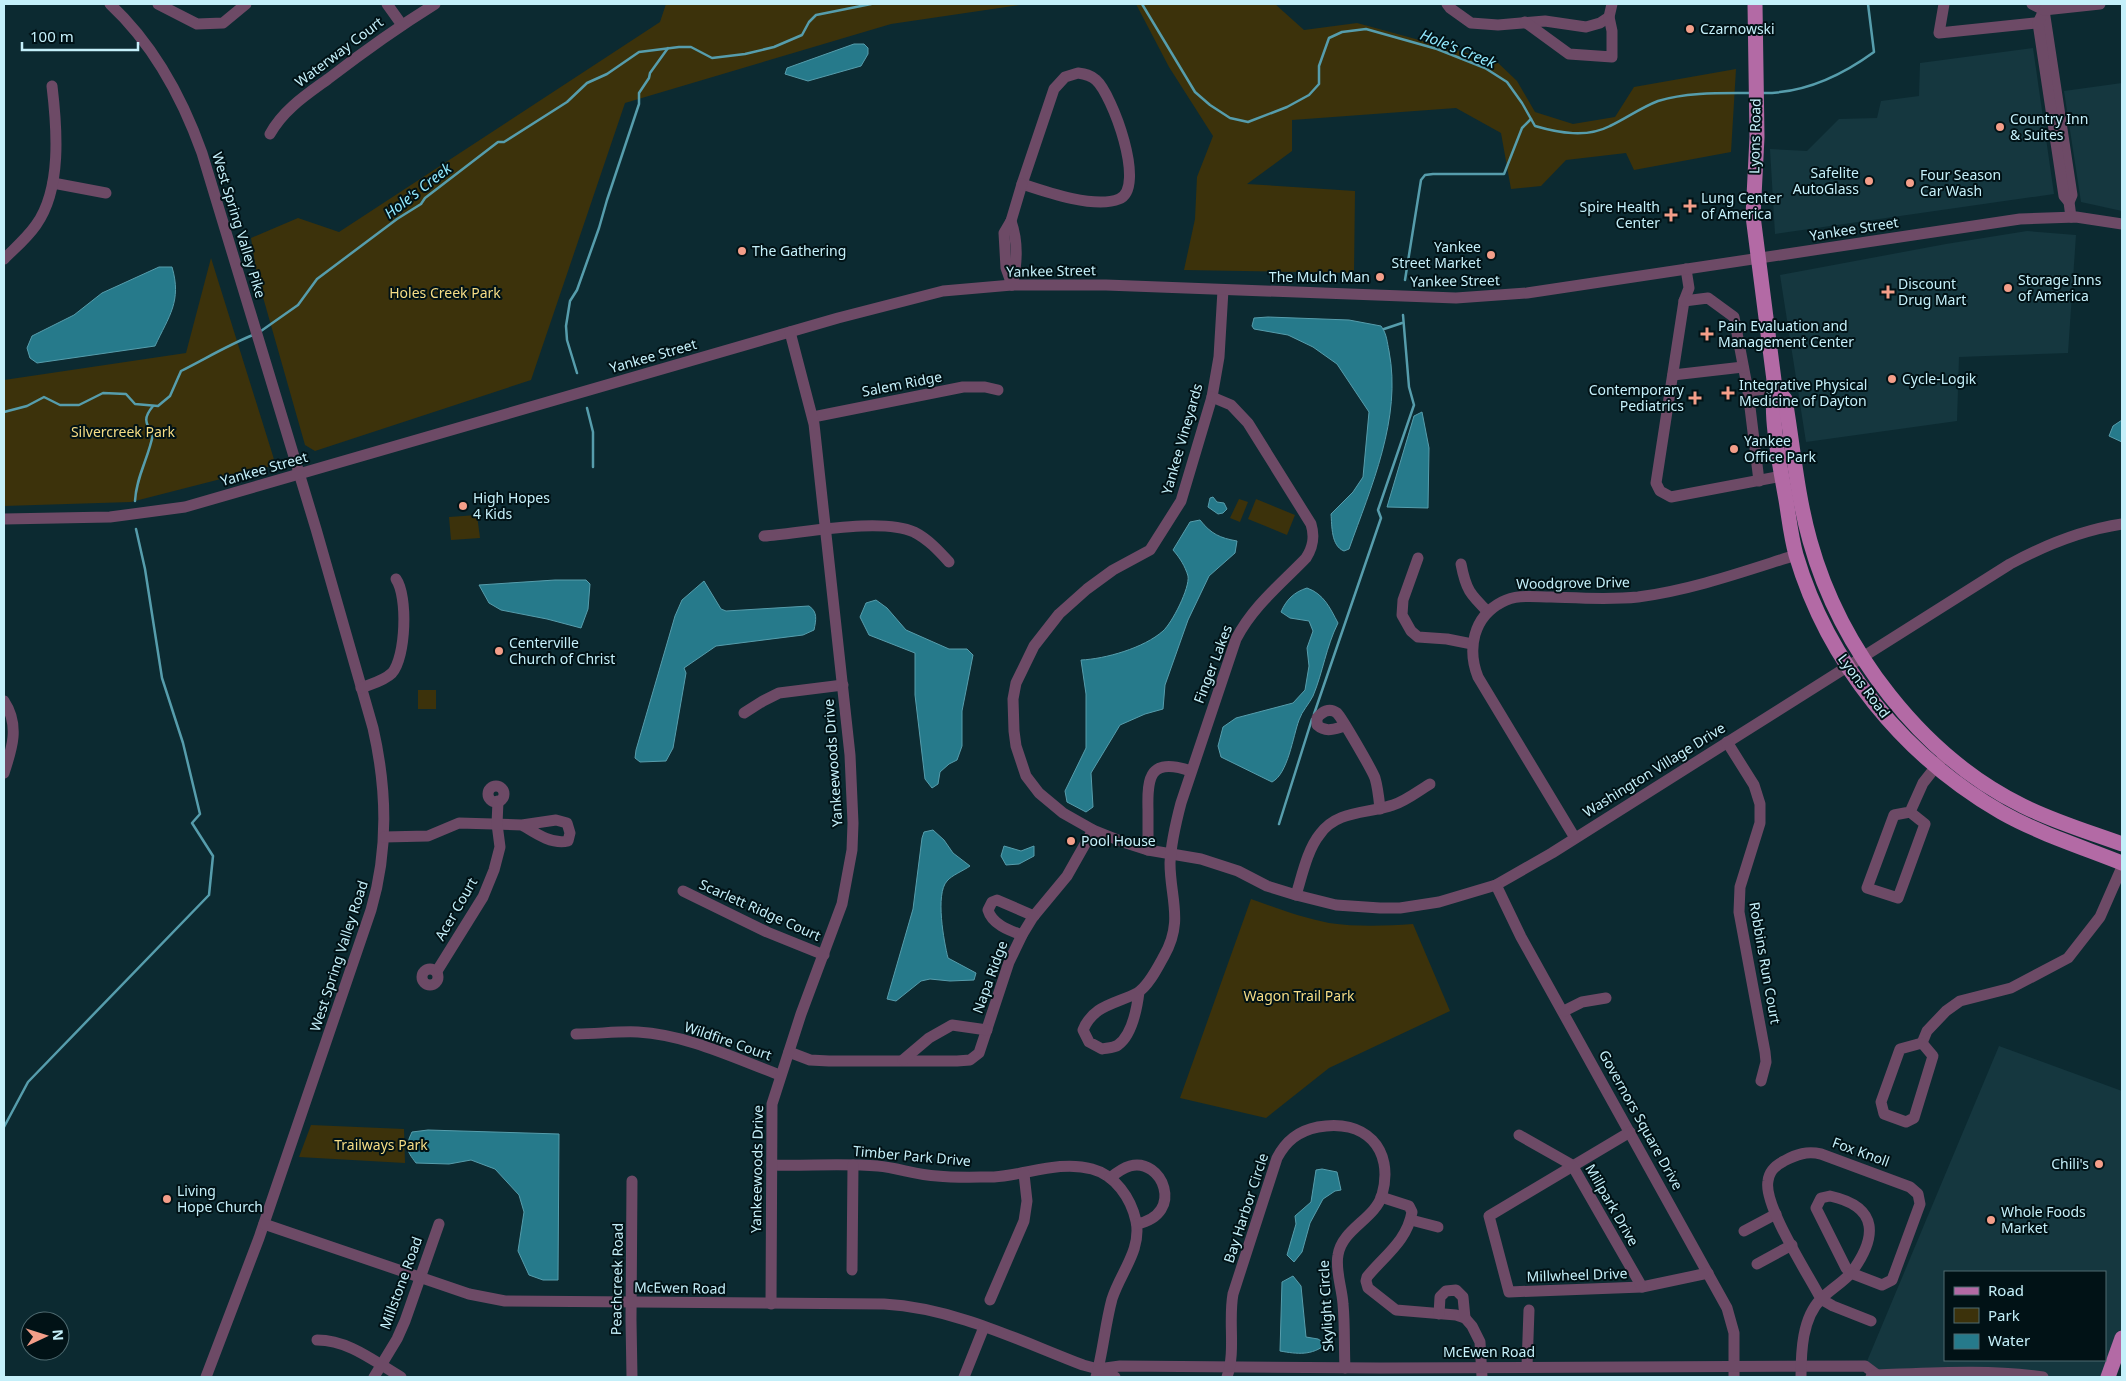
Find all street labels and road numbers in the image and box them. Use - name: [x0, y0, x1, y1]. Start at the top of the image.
- street label: Waterway Court: [291, 12, 387, 91]
- street label: Lyons Road: [1744, 98, 1765, 174]
- street label: West Spring Valley Pike: [208, 150, 271, 300]
- street label: Yankee Street: [1808, 212, 1900, 245]
- street label: Yankee Street: [1006, 260, 1096, 281]
- street label: Yankee Street: [1410, 270, 1500, 291]
- street label: Yankee Street: [607, 334, 699, 377]
- street label: Salem Ridge: [860, 366, 944, 401]
- street label: Yankee Vineyards: [1157, 381, 1207, 497]
- street label: Yankee Street: [218, 447, 310, 490]
- street label: Woodgrove Drive: [1516, 572, 1630, 593]
- street label: Finger Lakes: [1189, 622, 1236, 706]
- street label: Lyons Road: [1834, 650, 1895, 722]
- street label: Yankeewoods Drive: [819, 698, 846, 828]
- street label: Washington Village Drive: [1579, 718, 1729, 821]
- street label: Acer Court: [430, 874, 481, 944]
- street label: Scarlett Ridge Court: [696, 874, 824, 945]
- street label: West Spring Valley Road: [305, 878, 372, 1034]
- street label: Robbins Run Court: [1745, 900, 1786, 1025]
- street label: Napa Ridge: [968, 938, 1011, 1016]
- street label: Wildfire Court: [682, 1017, 774, 1064]
- street label: Governors Square Drive: [1595, 1047, 1688, 1193]
- street label: Yankeewoods Drive: [746, 1105, 767, 1233]
- street label: Fox Knoll: [1830, 1132, 1892, 1171]
- street label: Timber Park Drive: [852, 1141, 972, 1170]
- street label: Bay Harbor Circle: [1219, 1150, 1272, 1265]
- street label: Millpark Drive: [1581, 1160, 1644, 1249]
- street label: Peachcreek Road: [606, 1223, 627, 1335]
- street label: Millstone Road: [375, 1234, 426, 1332]
- street label: Skylight Circle: [1314, 1260, 1337, 1352]
- street label: Millwheel Drive: [1526, 1263, 1628, 1286]
- street label: McEwen Road: [634, 1277, 726, 1298]
- street label: McEwen Road: [1443, 1342, 1535, 1361]

